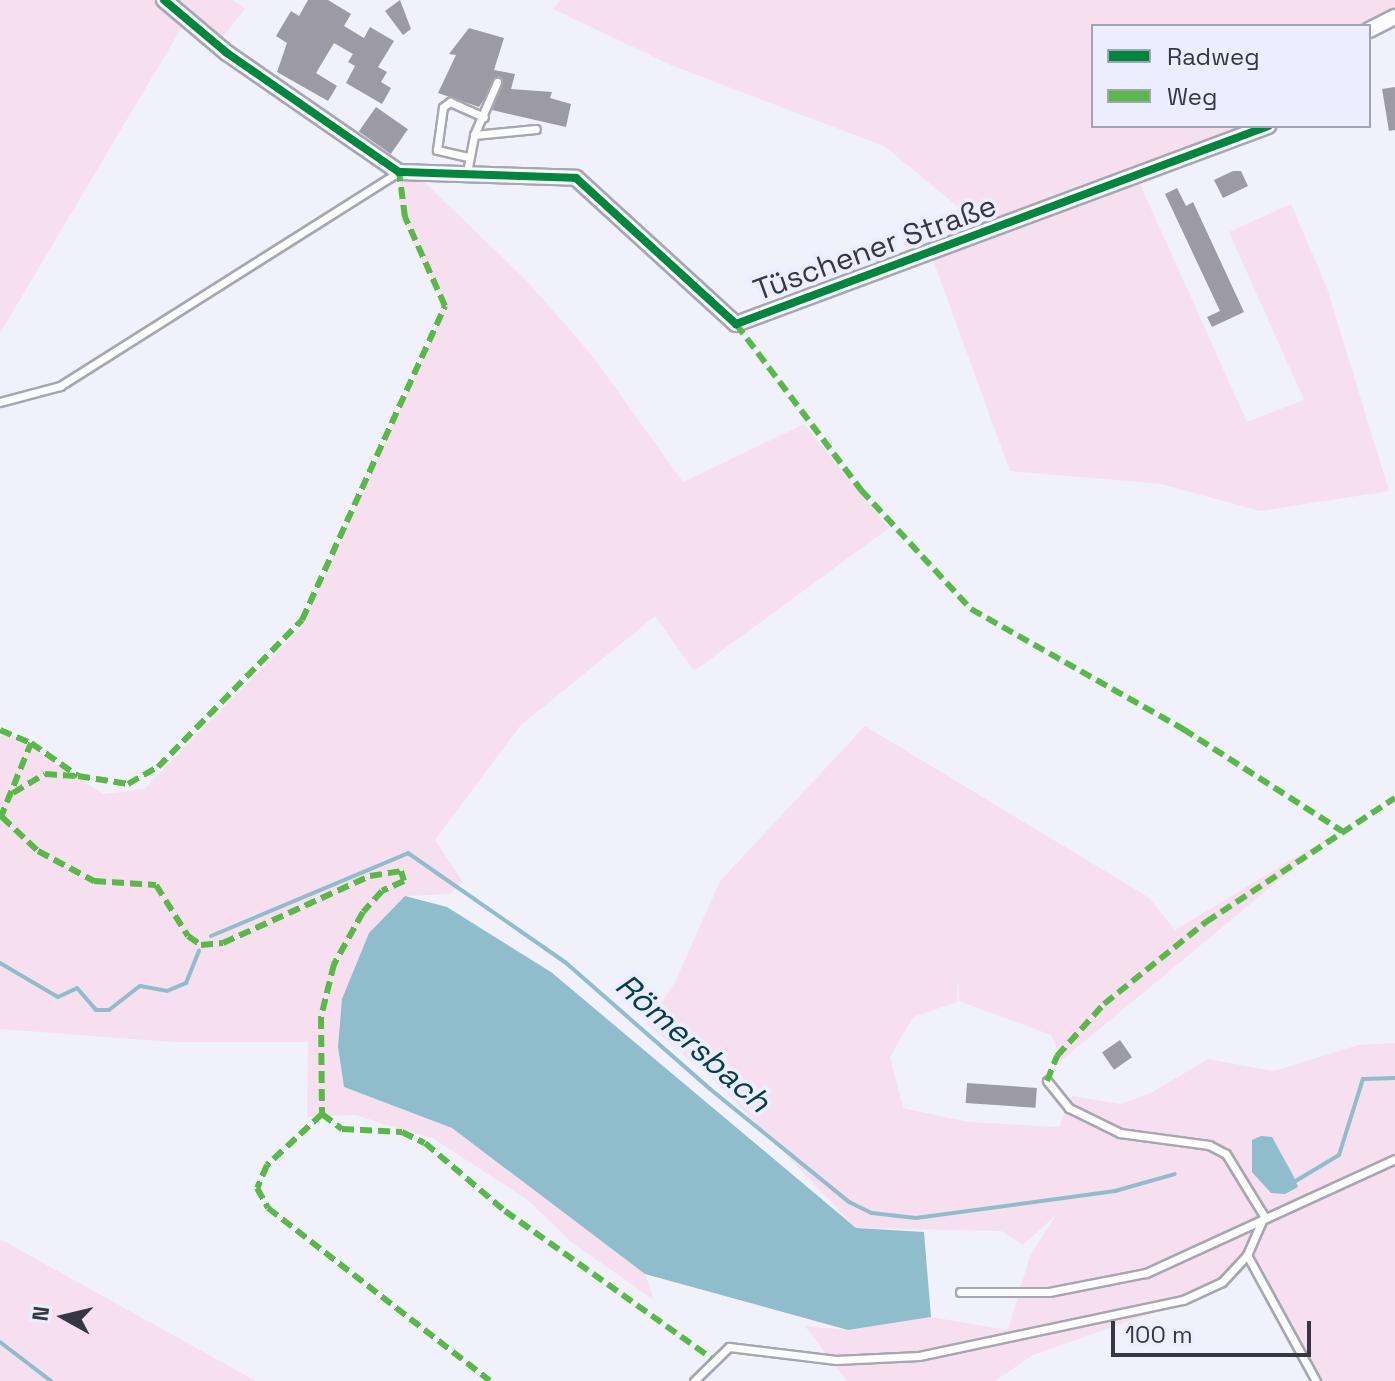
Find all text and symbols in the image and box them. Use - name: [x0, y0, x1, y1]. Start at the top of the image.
- legend: [1091, 24, 1371, 128]
- text: Radweg: [1167, 41, 1260, 72]
- text: Weg: [1167, 81, 1217, 112]
- street label: Tüschener Straße: [749, 187, 1001, 309]
- water label: Römersbach: [608, 965, 778, 1121]
- north arrow: [24, 1277, 104, 1357]
- text: N: [25, 1304, 55, 1323]
- scale bar: [1115, 1305, 1315, 1355]
- text: 100 m: [1125, 1319, 1193, 1350]

